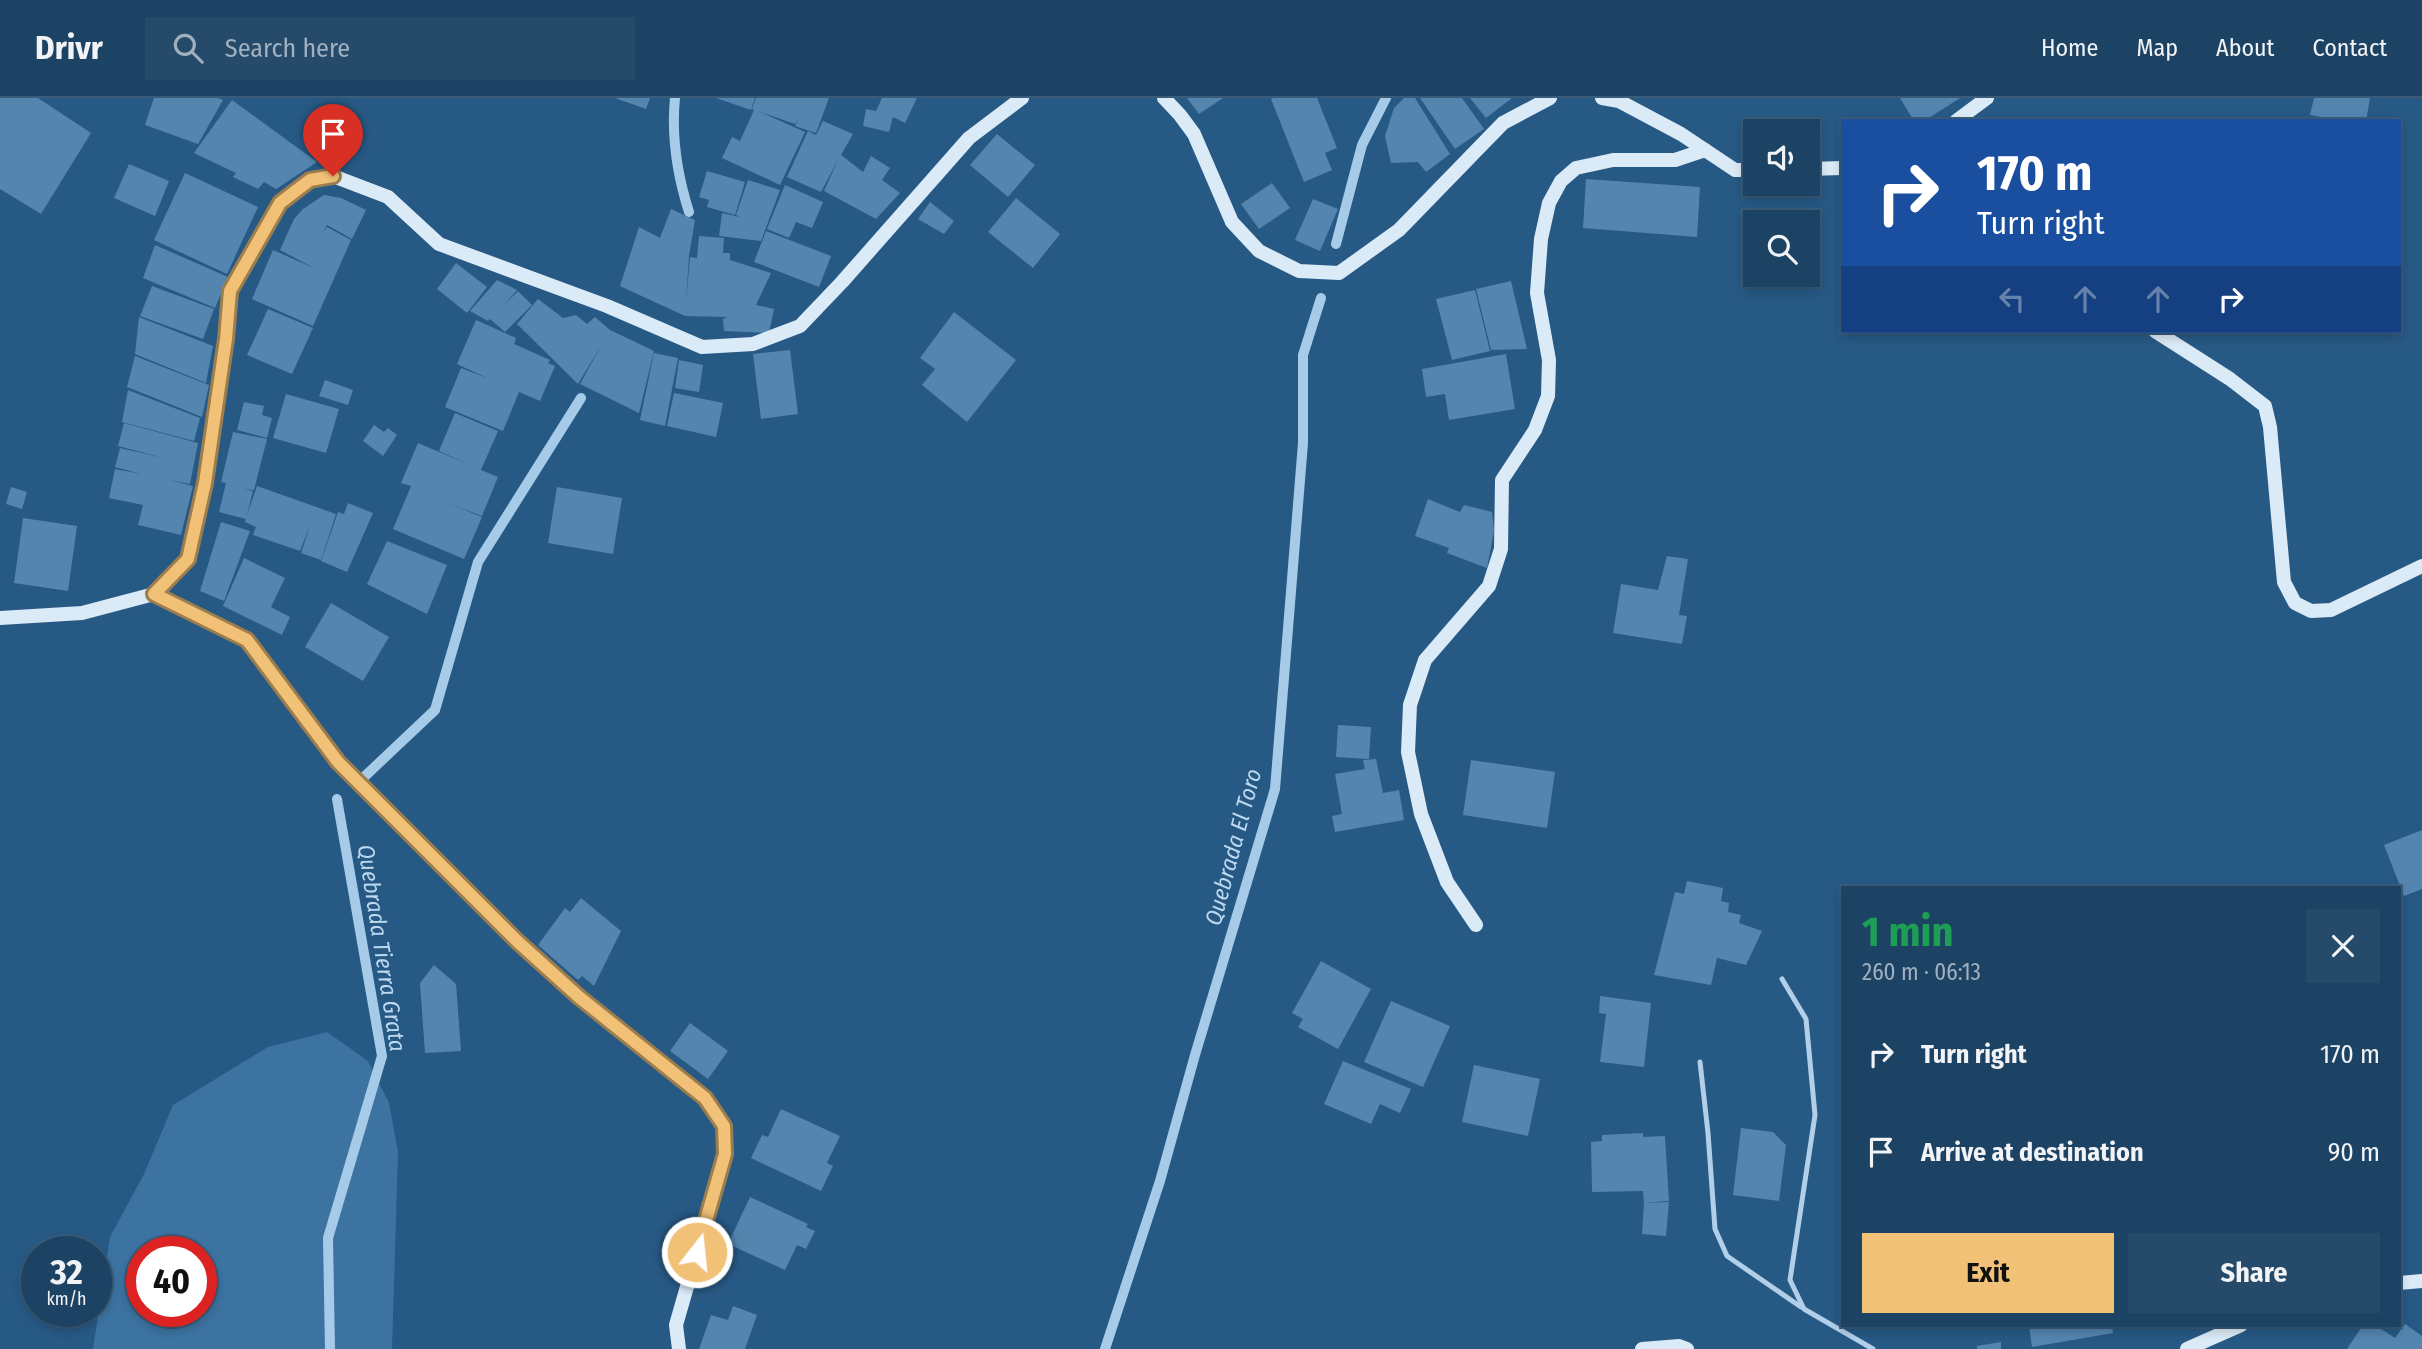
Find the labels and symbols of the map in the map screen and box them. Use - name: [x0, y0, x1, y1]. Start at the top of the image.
- pin: [303, 104, 363, 176]
- water label: Quebrada El Toro: [1199, 766, 1267, 928]
- water label: Quebrada Tierra Grata: [352, 843, 412, 1053]
- position arrow: [660, 1215, 734, 1289]
- speed limit sign: 40: [126, 1236, 217, 1327]

